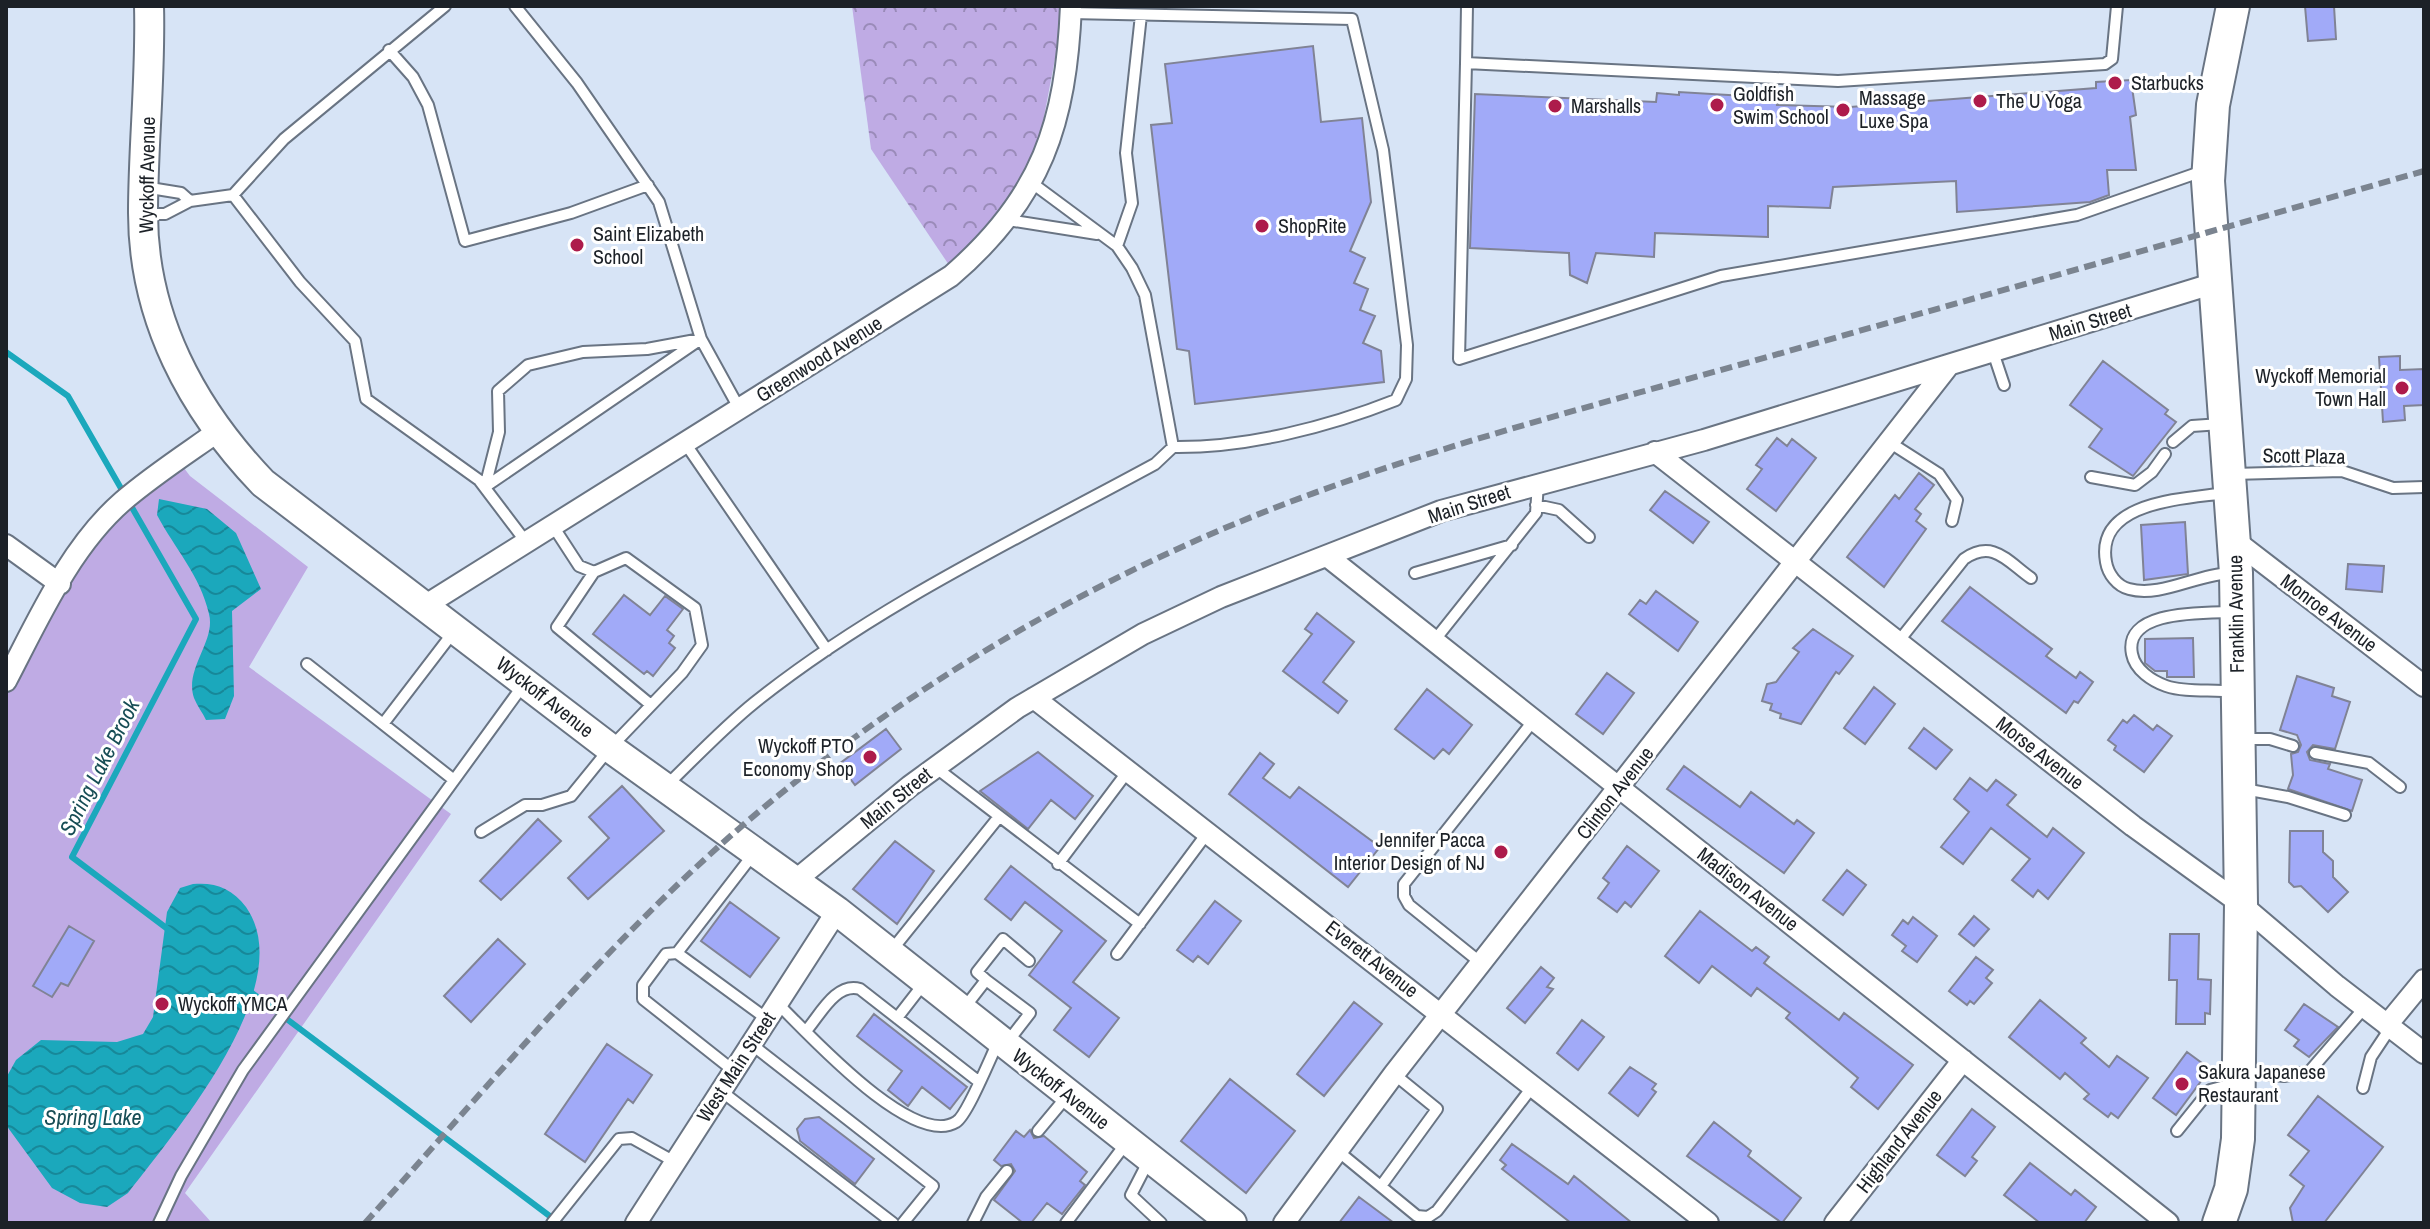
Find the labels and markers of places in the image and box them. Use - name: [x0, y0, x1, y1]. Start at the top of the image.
- place label: Starbucks: [2131, 69, 2204, 96]
- marker: Starbucks: [2106, 74, 2124, 92]
- place label: Goldfish Swim School: [1733, 80, 1829, 130]
- place label: Massage Luxe Spa: [1859, 84, 1928, 134]
- place label: The U Yoga: [1996, 87, 2082, 114]
- place label: Marshalls: [1571, 92, 1641, 119]
- marker: The U Yoga: [1971, 92, 1989, 110]
- marker: Goldfish Swim School: [1708, 96, 1726, 114]
- marker: Marshalls: [1546, 97, 1564, 115]
- marker: Massage Luxe Spa: [1834, 101, 1852, 119]
- place label: ShopRite: [1278, 212, 1346, 239]
- marker: ShopRite: [1253, 217, 1271, 235]
- place label: Saint Elizabeth School: [593, 220, 704, 270]
- marker: Saint Elizabeth School: [568, 236, 586, 254]
- place label: Wyckoff Memorial Town Hall: [2255, 362, 2386, 412]
- marker: Wyckoff Memorial Town Hall: [2393, 379, 2411, 397]
- place label: Wyckoff PTO Economy Shop: [743, 732, 854, 782]
- marker: Wyckoff PTO Economy Shop: [861, 748, 879, 766]
- place label: Jennifer Pacca Interior Design of NJ: [1334, 826, 1485, 876]
- marker: Jennifer Pacca Interior Design of NJ: [1492, 843, 1510, 861]
- place label: Wyckoff YMCA: [178, 990, 288, 1017]
- marker: Wyckoff YMCA: [153, 995, 171, 1013]
- place label: Sakura Japanese Restaurant: [2198, 1058, 2326, 1108]
- marker: Sakura Japanese Restaurant: [2173, 1075, 2191, 1093]

